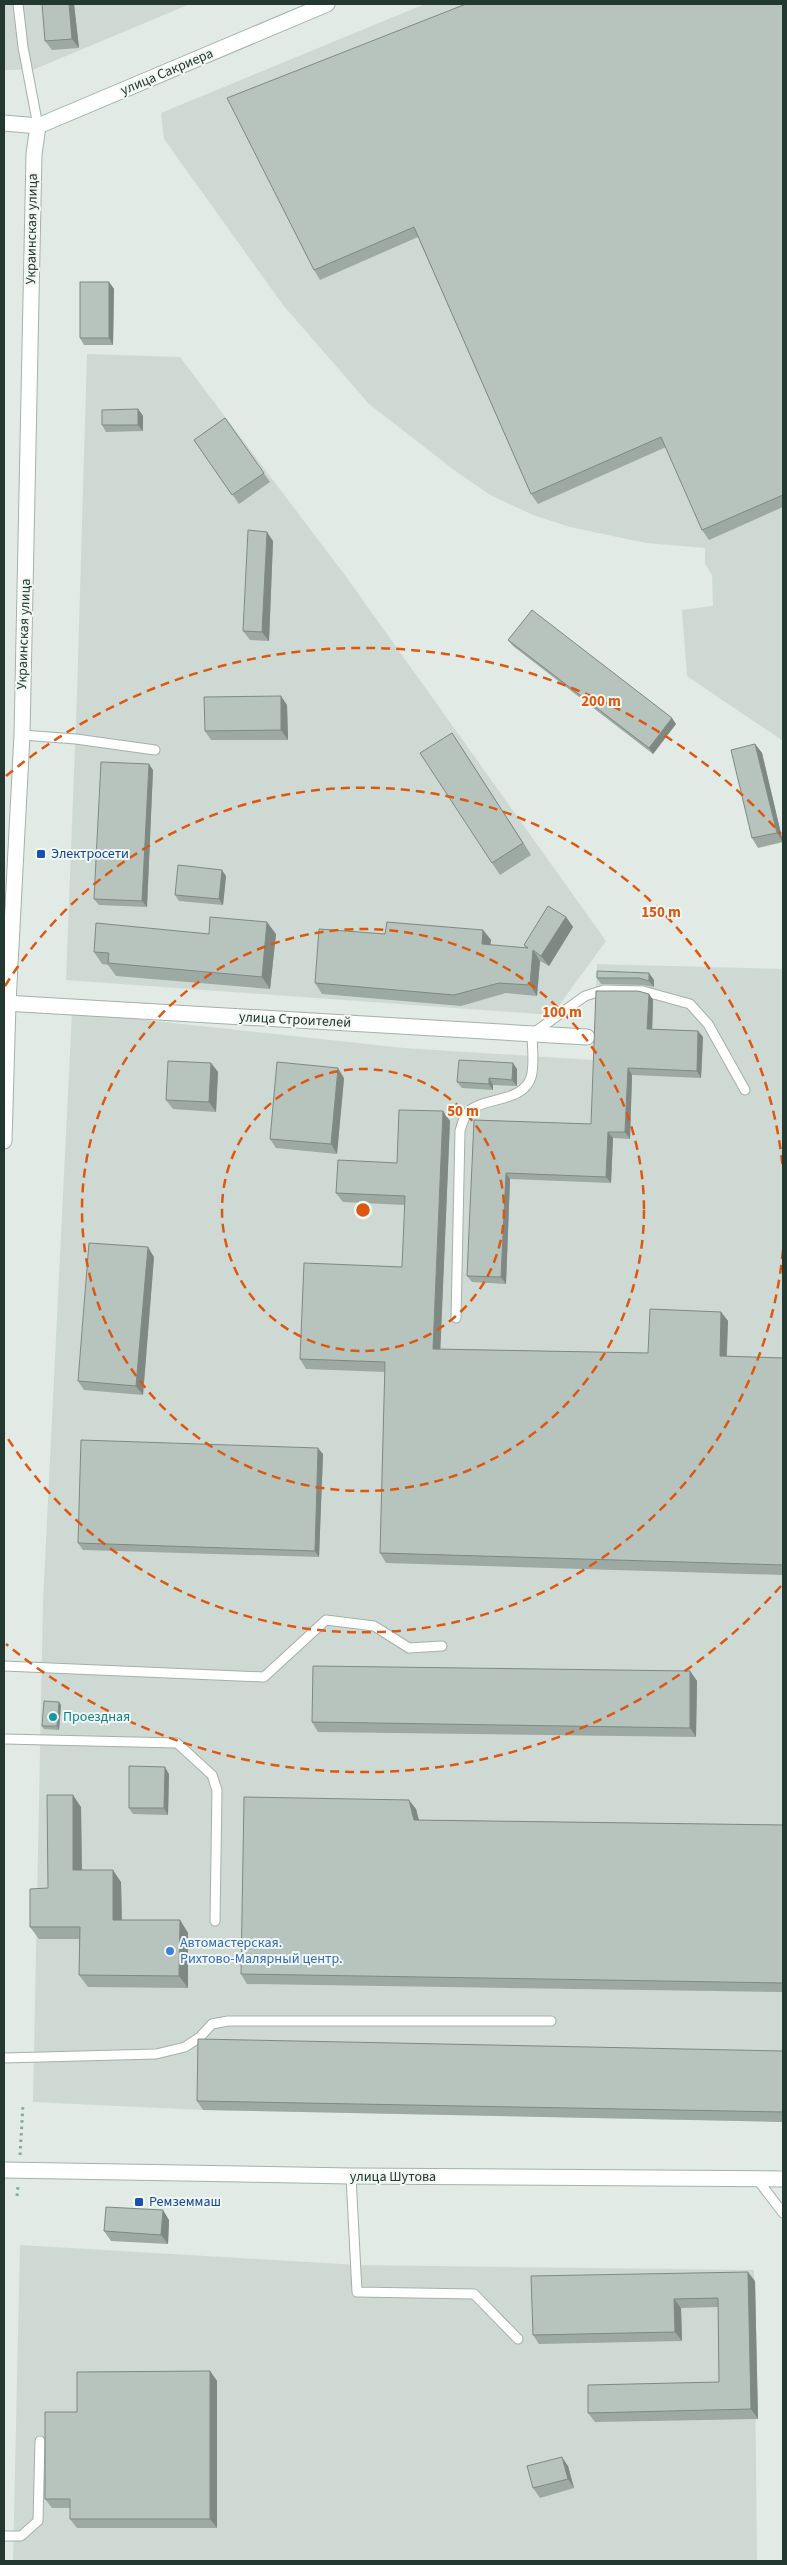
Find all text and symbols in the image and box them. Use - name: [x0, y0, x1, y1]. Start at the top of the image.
- street label: улица Сакриера: [118, 44, 216, 100]
- street label: Украинская улица: [21, 173, 43, 285]
- street label: Украинская улица: [12, 578, 36, 690]
- text: 200 m: [581, 691, 621, 712]
- place label: Электросети: [51, 844, 129, 864]
- marker: Электросети: [35, 848, 47, 860]
- text: 150 m: [641, 902, 681, 923]
- text: 100 m: [542, 1002, 582, 1023]
- street label: улица Строителей: [238, 1007, 352, 1033]
- text: 50 m: [447, 1101, 479, 1122]
- centre of rings: [354, 1201, 372, 1219]
- place label: Проездная: [63, 1707, 130, 1727]
- marker: Проездная: [47, 1711, 59, 1723]
- place label: Автомастерская. Рихтово-Малярный центр.: [180, 1933, 343, 1969]
- marker: Автомастерская. Рихтово-Малярный центр.: [164, 1945, 176, 1957]
- street label: улица Шутова: [350, 2167, 436, 2187]
- place label: Ремземмаш: [149, 2192, 221, 2212]
- marker: Ремземмаш: [133, 2196, 145, 2208]

